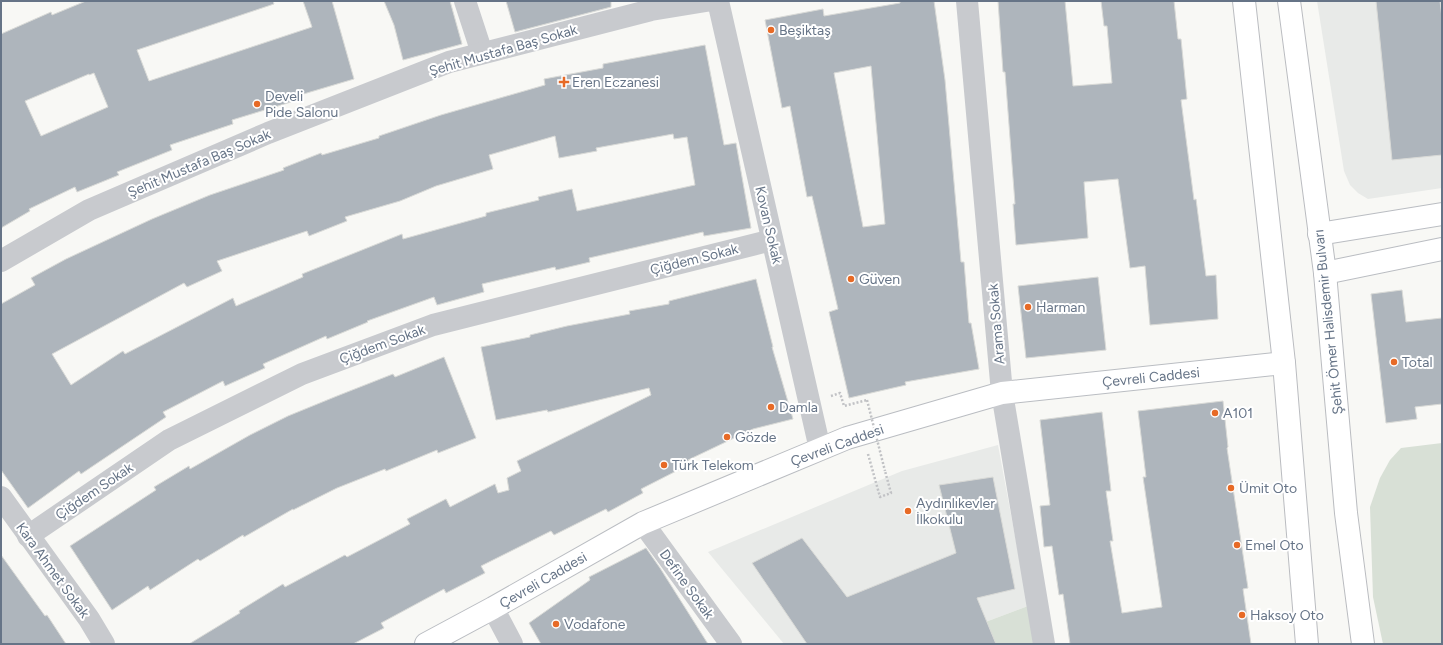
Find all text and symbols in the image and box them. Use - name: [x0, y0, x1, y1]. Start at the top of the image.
- street label: Şehit Mustafa Baş Sokak: [427, 21, 579, 80]
- place label: Beşiktaş: [779, 22, 831, 39]
- marker: Beşiktaş: [766, 25, 776, 35]
- place label: Eren Eczanesi: [572, 74, 659, 91]
- marker: Eren Eczanesi: [559, 77, 569, 87]
- place label: Develi Pide Salonu: [265, 88, 338, 121]
- marker: Develi Pide Salonu: [252, 99, 262, 109]
- street label: Şehit Mustafa Baş Sokak: [125, 126, 273, 201]
- street label: Kovan Sokak: [751, 185, 786, 266]
- street label: Şehit Ömer Halisdemir Bulvarı: [1310, 229, 1347, 415]
- street label: Çiğdem Sokak: [648, 240, 740, 279]
- place label: Güven: [859, 271, 900, 288]
- marker: Güven: [846, 274, 856, 284]
- street label: Arama Sokak: [984, 283, 1009, 365]
- place label: Harman: [1036, 299, 1085, 316]
- marker: Harman: [1023, 302, 1033, 312]
- street label: Çiğdem Sokak: [337, 321, 428, 368]
- place label: Total: [1402, 354, 1432, 371]
- marker: Total: [1389, 357, 1399, 367]
- street label: Çevreli Caddesi: [1101, 364, 1201, 391]
- place label: Damla: [779, 399, 818, 416]
- marker: Damla: [766, 402, 776, 412]
- place label: A101: [1223, 405, 1253, 422]
- marker: A101: [1210, 408, 1220, 418]
- street label: Çevreli Caddesi: [788, 421, 886, 470]
- place label: Gözde: [735, 429, 777, 446]
- marker: Gözde: [722, 432, 732, 442]
- place label: Türk Telekom: [672, 457, 754, 474]
- street label: Çiğdem Sokak: [52, 459, 137, 524]
- marker: Türk Telekom: [659, 460, 669, 470]
- place label: Ümit Oto: [1239, 480, 1297, 497]
- marker: Ümit Oto: [1226, 483, 1236, 493]
- place label: Aydınlıkevler İlkokulu: [916, 495, 995, 528]
- marker: Aydınlıkevler İlkokulu: [903, 506, 913, 516]
- street label: Kara Ahmet Sokak: [12, 519, 93, 621]
- place label: Emel Oto: [1245, 537, 1304, 554]
- marker: Emel Oto: [1232, 540, 1242, 550]
- street label: Define Sokak: [656, 546, 718, 623]
- street label: Çevreli Caddesi: [497, 549, 590, 612]
- place label: Haksoy Oto: [1250, 607, 1324, 624]
- marker: Haksoy Oto: [1237, 610, 1247, 620]
- place label: Vodafone: [564, 616, 626, 633]
- marker: Vodafone: [551, 619, 561, 629]

